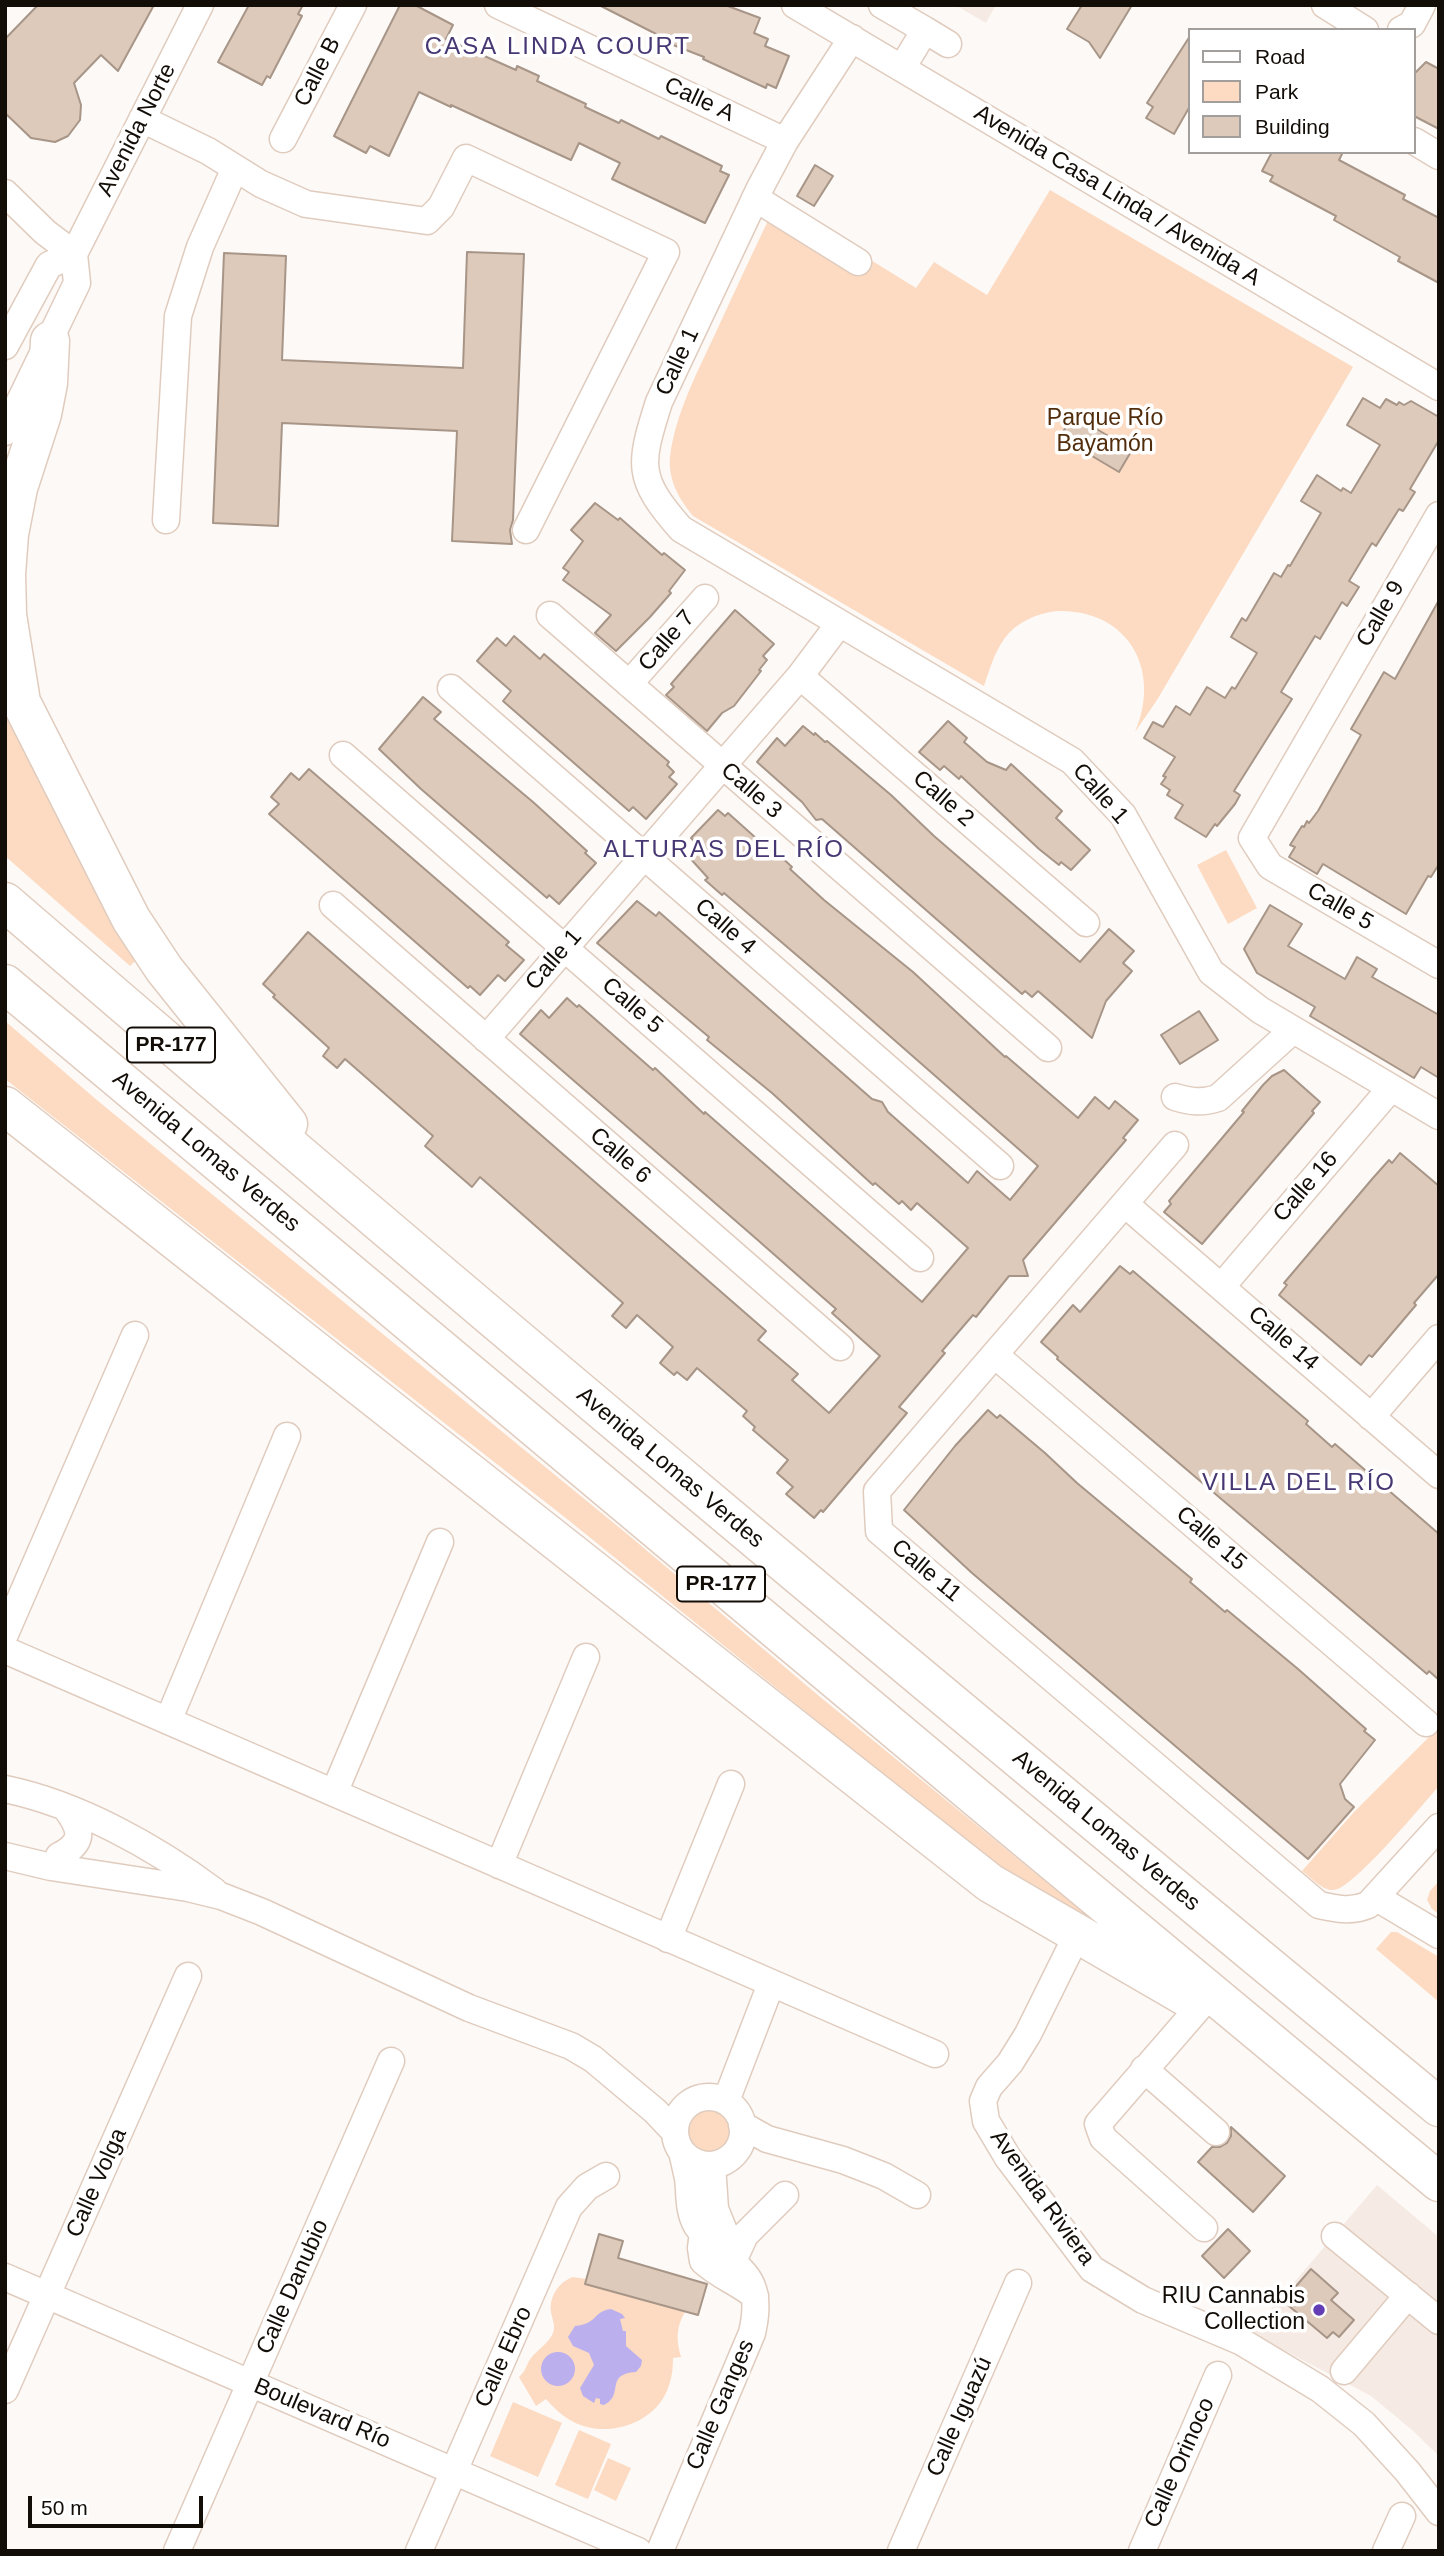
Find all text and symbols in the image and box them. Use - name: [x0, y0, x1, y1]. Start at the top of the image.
- legend: [1188, 28, 1416, 154]
- street label: Calle B: [289, 33, 347, 111]
- district label: CASA LINDA COURT: [427, 33, 689, 61]
- text: Road: [1255, 45, 1305, 68]
- street label: Avenida Norte: [92, 59, 182, 201]
- street label: Calle A: [660, 72, 738, 128]
- text: Park: [1255, 80, 1298, 103]
- street label: Avenida Casa Linda / Avenida A: [969, 99, 1265, 293]
- text: Building: [1255, 115, 1330, 138]
- street label: Calle 1: [650, 324, 706, 400]
- park label: Parque Río Bayamón: [1047, 405, 1163, 459]
- street label: Calle 9: [1351, 576, 1411, 652]
- street label: Calle 7: [633, 605, 701, 677]
- street label: Calle 3: [715, 757, 787, 825]
- street label: Calle 1: [1066, 758, 1134, 830]
- street label: Calle 2: [907, 765, 979, 833]
- district label: ALTURAS DEL RÍO: [605, 836, 843, 864]
- street label: Calle 5: [1302, 877, 1378, 937]
- street label: Calle 4: [689, 893, 761, 961]
- street label: Calle 1: [520, 924, 588, 996]
- street label: Calle 5: [596, 972, 668, 1040]
- road number: PR-177: [127, 1028, 215, 1062]
- street label: Avenida Lomas Verdes: [107, 1066, 305, 1238]
- street label: Calle 6: [584, 1122, 656, 1190]
- street label: Calle 16: [1268, 1146, 1344, 1228]
- street label: Calle 14: [1242, 1301, 1324, 1377]
- street label: Avenida Lomas Verdes: [571, 1382, 769, 1554]
- district label: VILLA DEL RÍO: [1204, 1469, 1394, 1497]
- street label: Calle 15: [1170, 1501, 1252, 1577]
- street label: Calle 11: [885, 1534, 967, 1608]
- road number: PR-177: [677, 1566, 765, 1602]
- street label: Avenida Lomas Verdes: [1007, 1745, 1205, 1917]
- street label: Calle Volga: [61, 2124, 133, 2242]
- street label: Avenida Riviera: [984, 2125, 1100, 2271]
- street label: Calle Danubio: [251, 2215, 335, 2359]
- place label: RIU Cannabis Collection: [1162, 2283, 1305, 2337]
- street label: Calle Ebro: [470, 2302, 538, 2412]
- marker: RIU Cannabis Collection: [1311, 2302, 1327, 2318]
- street label: Calle Ganges: [681, 2335, 761, 2475]
- street label: Calle Iguazú: [921, 2353, 999, 2481]
- street label: Boulevard Río: [250, 2373, 394, 2455]
- street label: Calle Orinoco: [1139, 2394, 1221, 2532]
- scale bar: [32, 2482, 206, 2526]
- text: 50 m: [41, 2496, 88, 2519]

